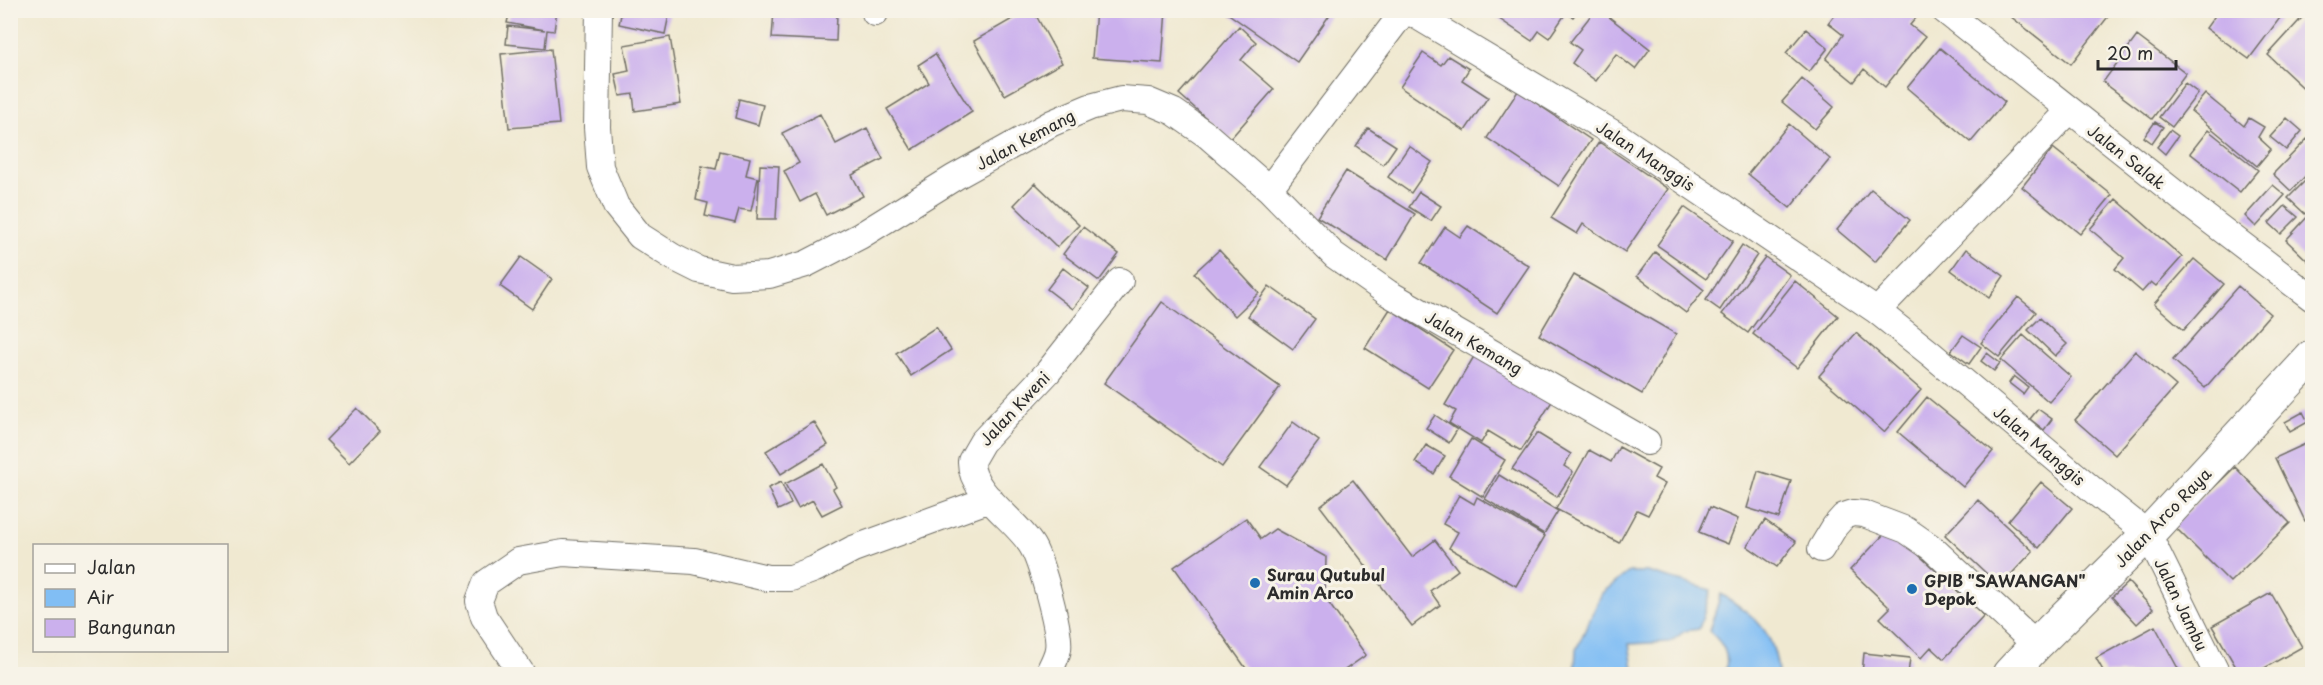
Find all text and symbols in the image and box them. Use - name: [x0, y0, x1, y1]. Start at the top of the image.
- scale bar: [2098, 33, 2176, 71]
- text: 20 m: [2107, 39, 2153, 66]
- street label: Jalan Kemang: [971, 103, 1079, 175]
- street label: Jalan Manggis: [1592, 114, 1700, 196]
- street label: Jalan Salak: [2083, 118, 2171, 194]
- street label: Jalan Kemang: [1421, 304, 1527, 380]
- street label: Jalan Kweni: [973, 366, 1055, 450]
- street label: Jalan Manggis: [1989, 399, 2091, 491]
- street label: Jalan Arco Raya: [2108, 462, 2216, 572]
- legend: [33, 544, 228, 652]
- text: Jalan: [87, 553, 136, 580]
- street label: Jalan Jambu: [2149, 554, 2215, 654]
- place label: Surau Qutubul Amin Arco: [1267, 562, 1385, 604]
- place label: GPIB "SAWANGAN" Depok: [1924, 568, 2086, 610]
- marker: Surau Qutubul Amin Arco: [1248, 576, 1262, 590]
- marker: GPIB "SAWANGAN" Depok: [1905, 582, 1919, 596]
- text: Air: [87, 583, 115, 610]
- text: Bangunan: [87, 613, 176, 640]

